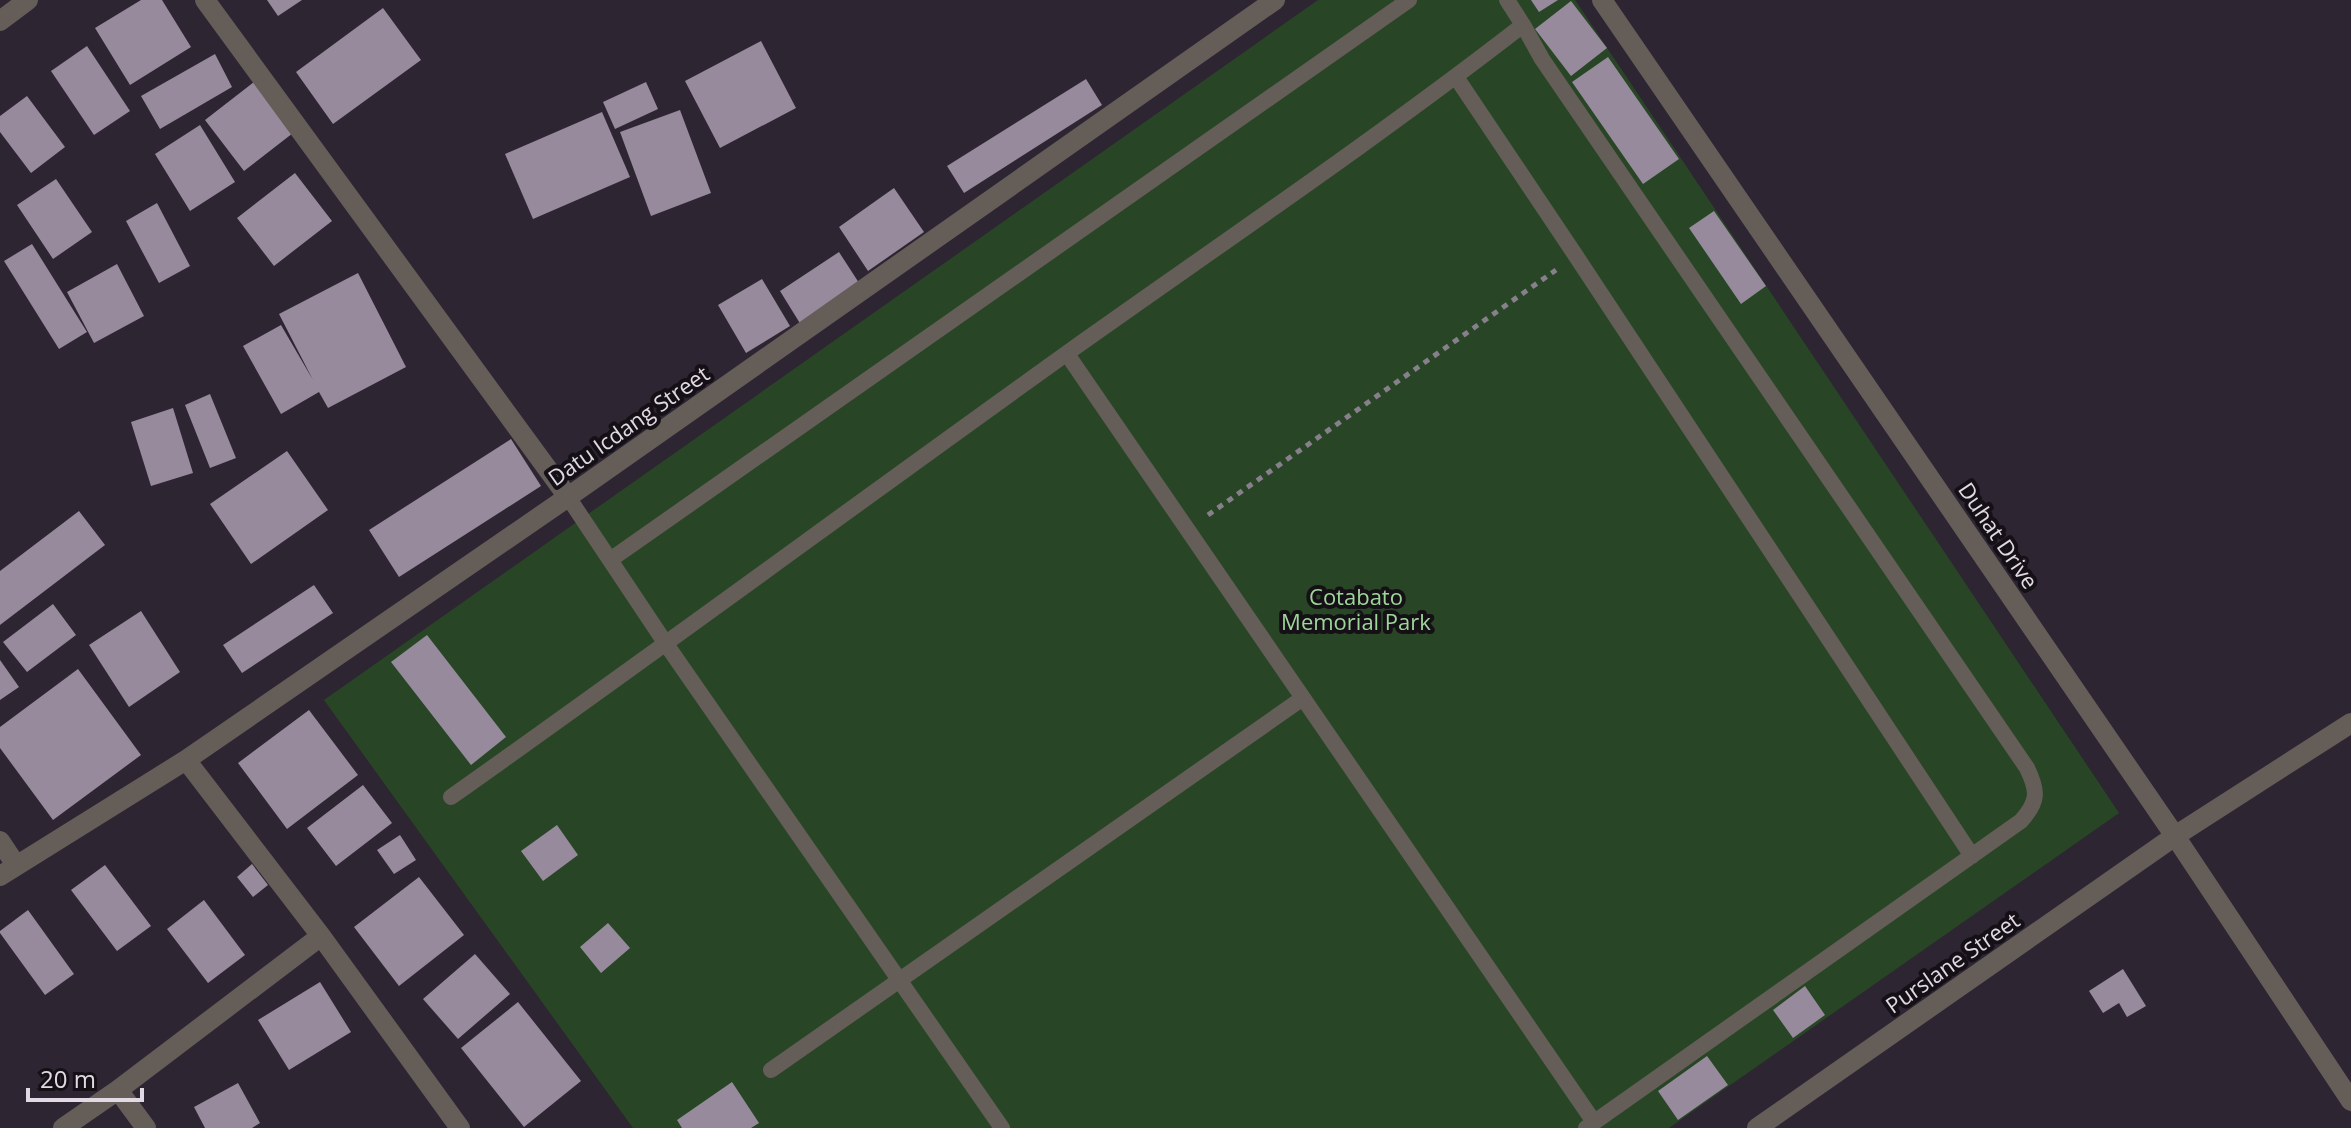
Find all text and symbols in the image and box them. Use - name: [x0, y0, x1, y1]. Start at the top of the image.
- street label: Datu Icdang Street: [541, 358, 715, 492]
- street label: Duhat Drive: [1952, 476, 2046, 594]
- park label: Cotabato Memorial Park: [1281, 581, 1431, 636]
- street label: Purslane Street: [1879, 905, 2025, 1019]
- scale bar: [28, 1052, 142, 1102]
- text: 20 m: [40, 1062, 96, 1095]

